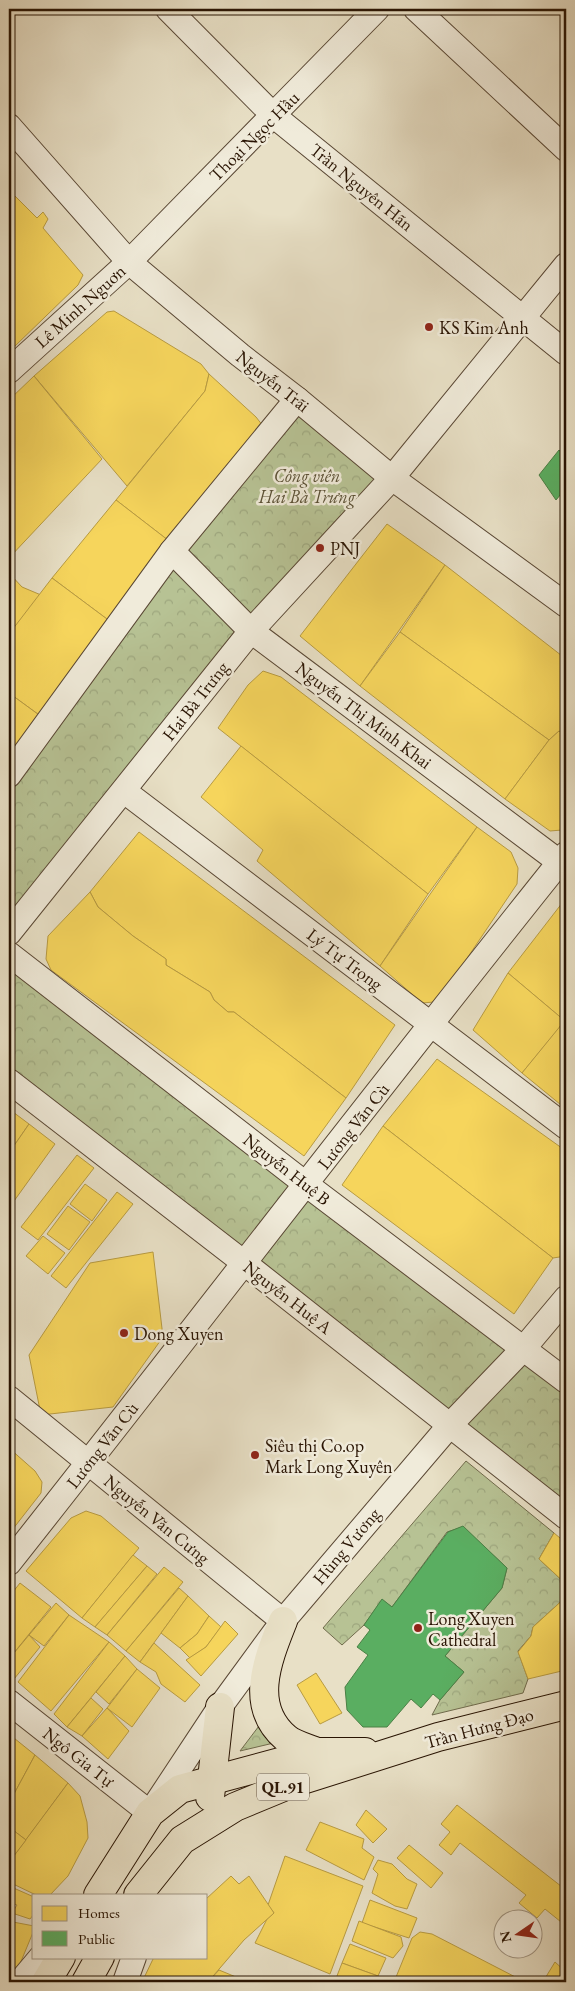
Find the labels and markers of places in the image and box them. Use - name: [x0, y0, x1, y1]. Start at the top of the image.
- place label: KS Kim Anh: [439, 316, 529, 339]
- marker: KS Kim Anh: [423, 321, 435, 333]
- place label: PNJ: [330, 537, 360, 560]
- marker: PNJ: [314, 542, 326, 554]
- place label: Dong Xuyen: [134, 1322, 224, 1345]
- marker: Dong Xuyen: [118, 1327, 130, 1339]
- place label: Siêu thị Co.op Mark Long Xuyên: [265, 1434, 393, 1478]
- marker: Siêu thị Co.op Mark Long Xuyên: [249, 1449, 261, 1461]
- place label: Long Xuyen Cathedral: [428, 1607, 515, 1651]
- marker: Long Xuyen Cathedral: [412, 1622, 424, 1634]

